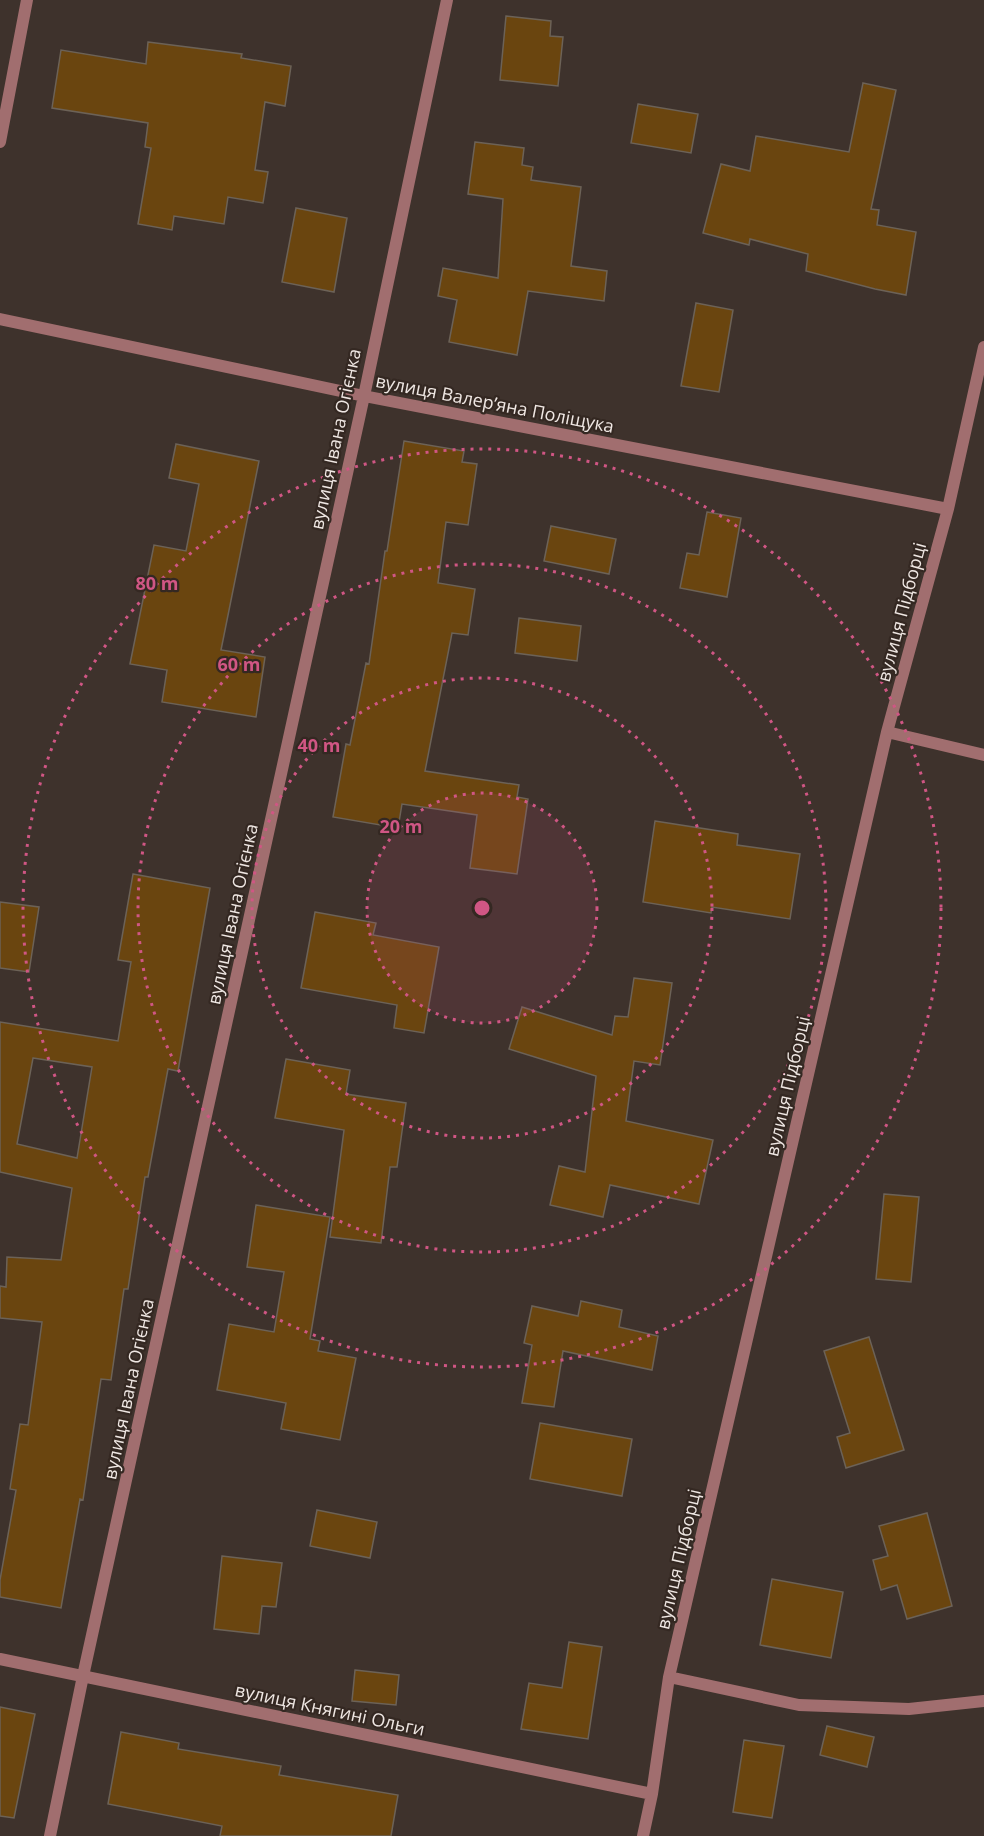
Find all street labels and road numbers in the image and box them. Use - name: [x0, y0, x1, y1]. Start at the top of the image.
- street label: вулиця Івана Огієнка: [304, 346, 366, 532]
- street label: вулиця Валерʼяна Поліщука: [374, 368, 616, 438]
- street label: вулиця Підборці: [871, 540, 931, 684]
- street label: вулиця Івана Огієнка: [201, 821, 263, 1007]
- street label: вулиця Підборці: [759, 1013, 815, 1159]
- street label: вулиця Івана Огієнка: [97, 1296, 159, 1482]
- street label: вулиця Підборці: [650, 1486, 706, 1632]
- street label: вулиця Княгині Ольги: [233, 1677, 427, 1741]

